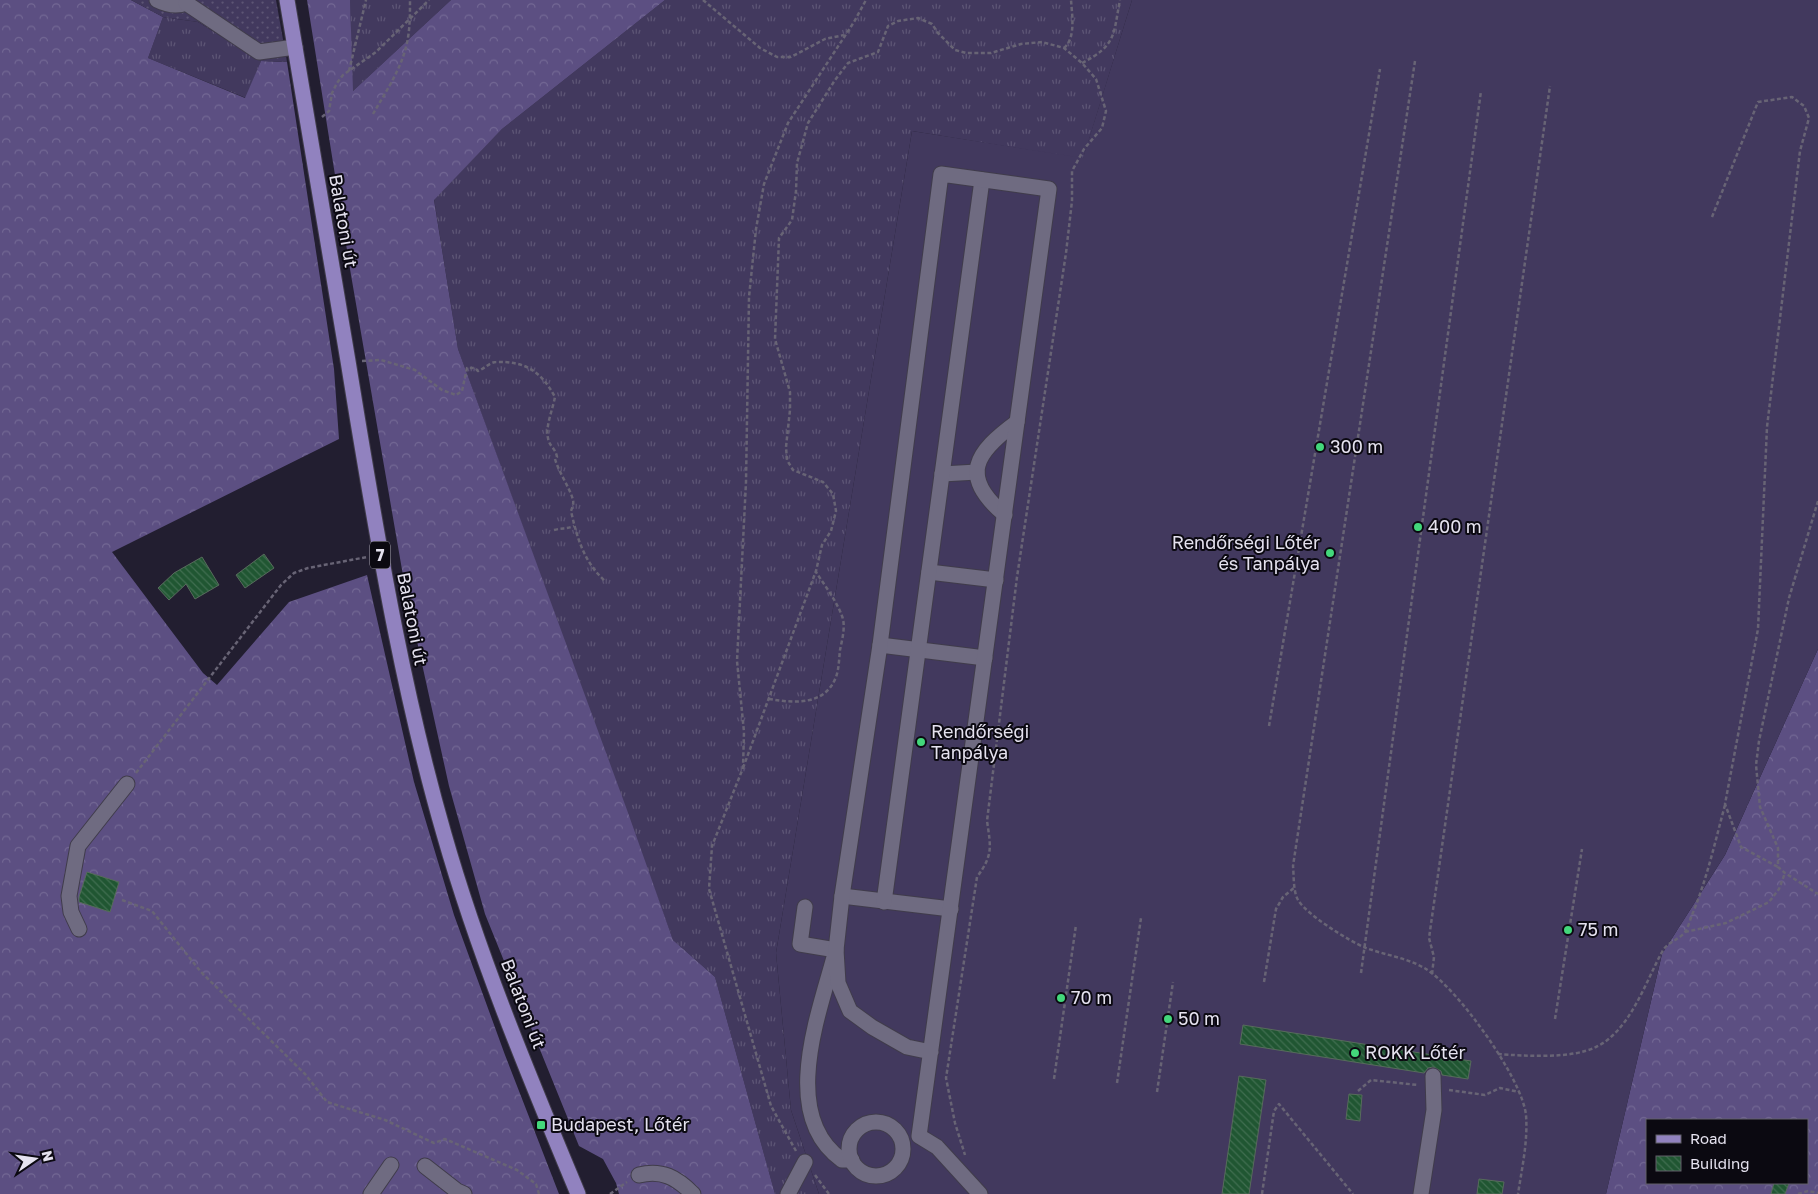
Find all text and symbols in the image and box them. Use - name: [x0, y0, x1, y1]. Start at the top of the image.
- street label: Balatoni út: [325, 172, 363, 269]
- place label: 300 m: [1330, 435, 1383, 457]
- marker: 300 m: [1314, 441, 1326, 453]
- place label: 400 m: [1428, 515, 1482, 537]
- marker: 400 m: [1412, 521, 1424, 533]
- place label: Rendőrségi Lőtér és Tanpálya: [1172, 531, 1320, 574]
- road number: 7: [370, 542, 390, 568]
- marker: Rendőrségi Lőtér és Tanpálya: [1324, 547, 1336, 559]
- street label: Balatoni út: [393, 570, 433, 667]
- place label: Rendőrségi Tanpálya: [931, 720, 1029, 763]
- marker: Rendőrségi Tanpálya: [915, 736, 927, 748]
- place label: 75 m: [1578, 918, 1618, 940]
- marker: 75 m: [1562, 924, 1574, 936]
- street label: Balatoni út: [497, 956, 551, 1052]
- place label: 70 m: [1071, 986, 1112, 1008]
- marker: 70 m: [1055, 992, 1067, 1004]
- place label: 50 m: [1178, 1007, 1220, 1029]
- marker: 50 m: [1162, 1013, 1174, 1025]
- place label: ROKK Lőtér: [1365, 1041, 1465, 1063]
- marker: ROKK Lőtér: [1349, 1047, 1361, 1059]
- place label: Budapest, Lőtér: [551, 1113, 689, 1135]
- marker: Budapest, Lőtér: [535, 1119, 547, 1131]
- legend: [1646, 1119, 1808, 1184]
- text: Road: [1690, 1129, 1727, 1147]
- north arrow: [10, 1134, 60, 1184]
- text: N: [39, 1149, 58, 1163]
- text: Building: [1690, 1154, 1750, 1172]

